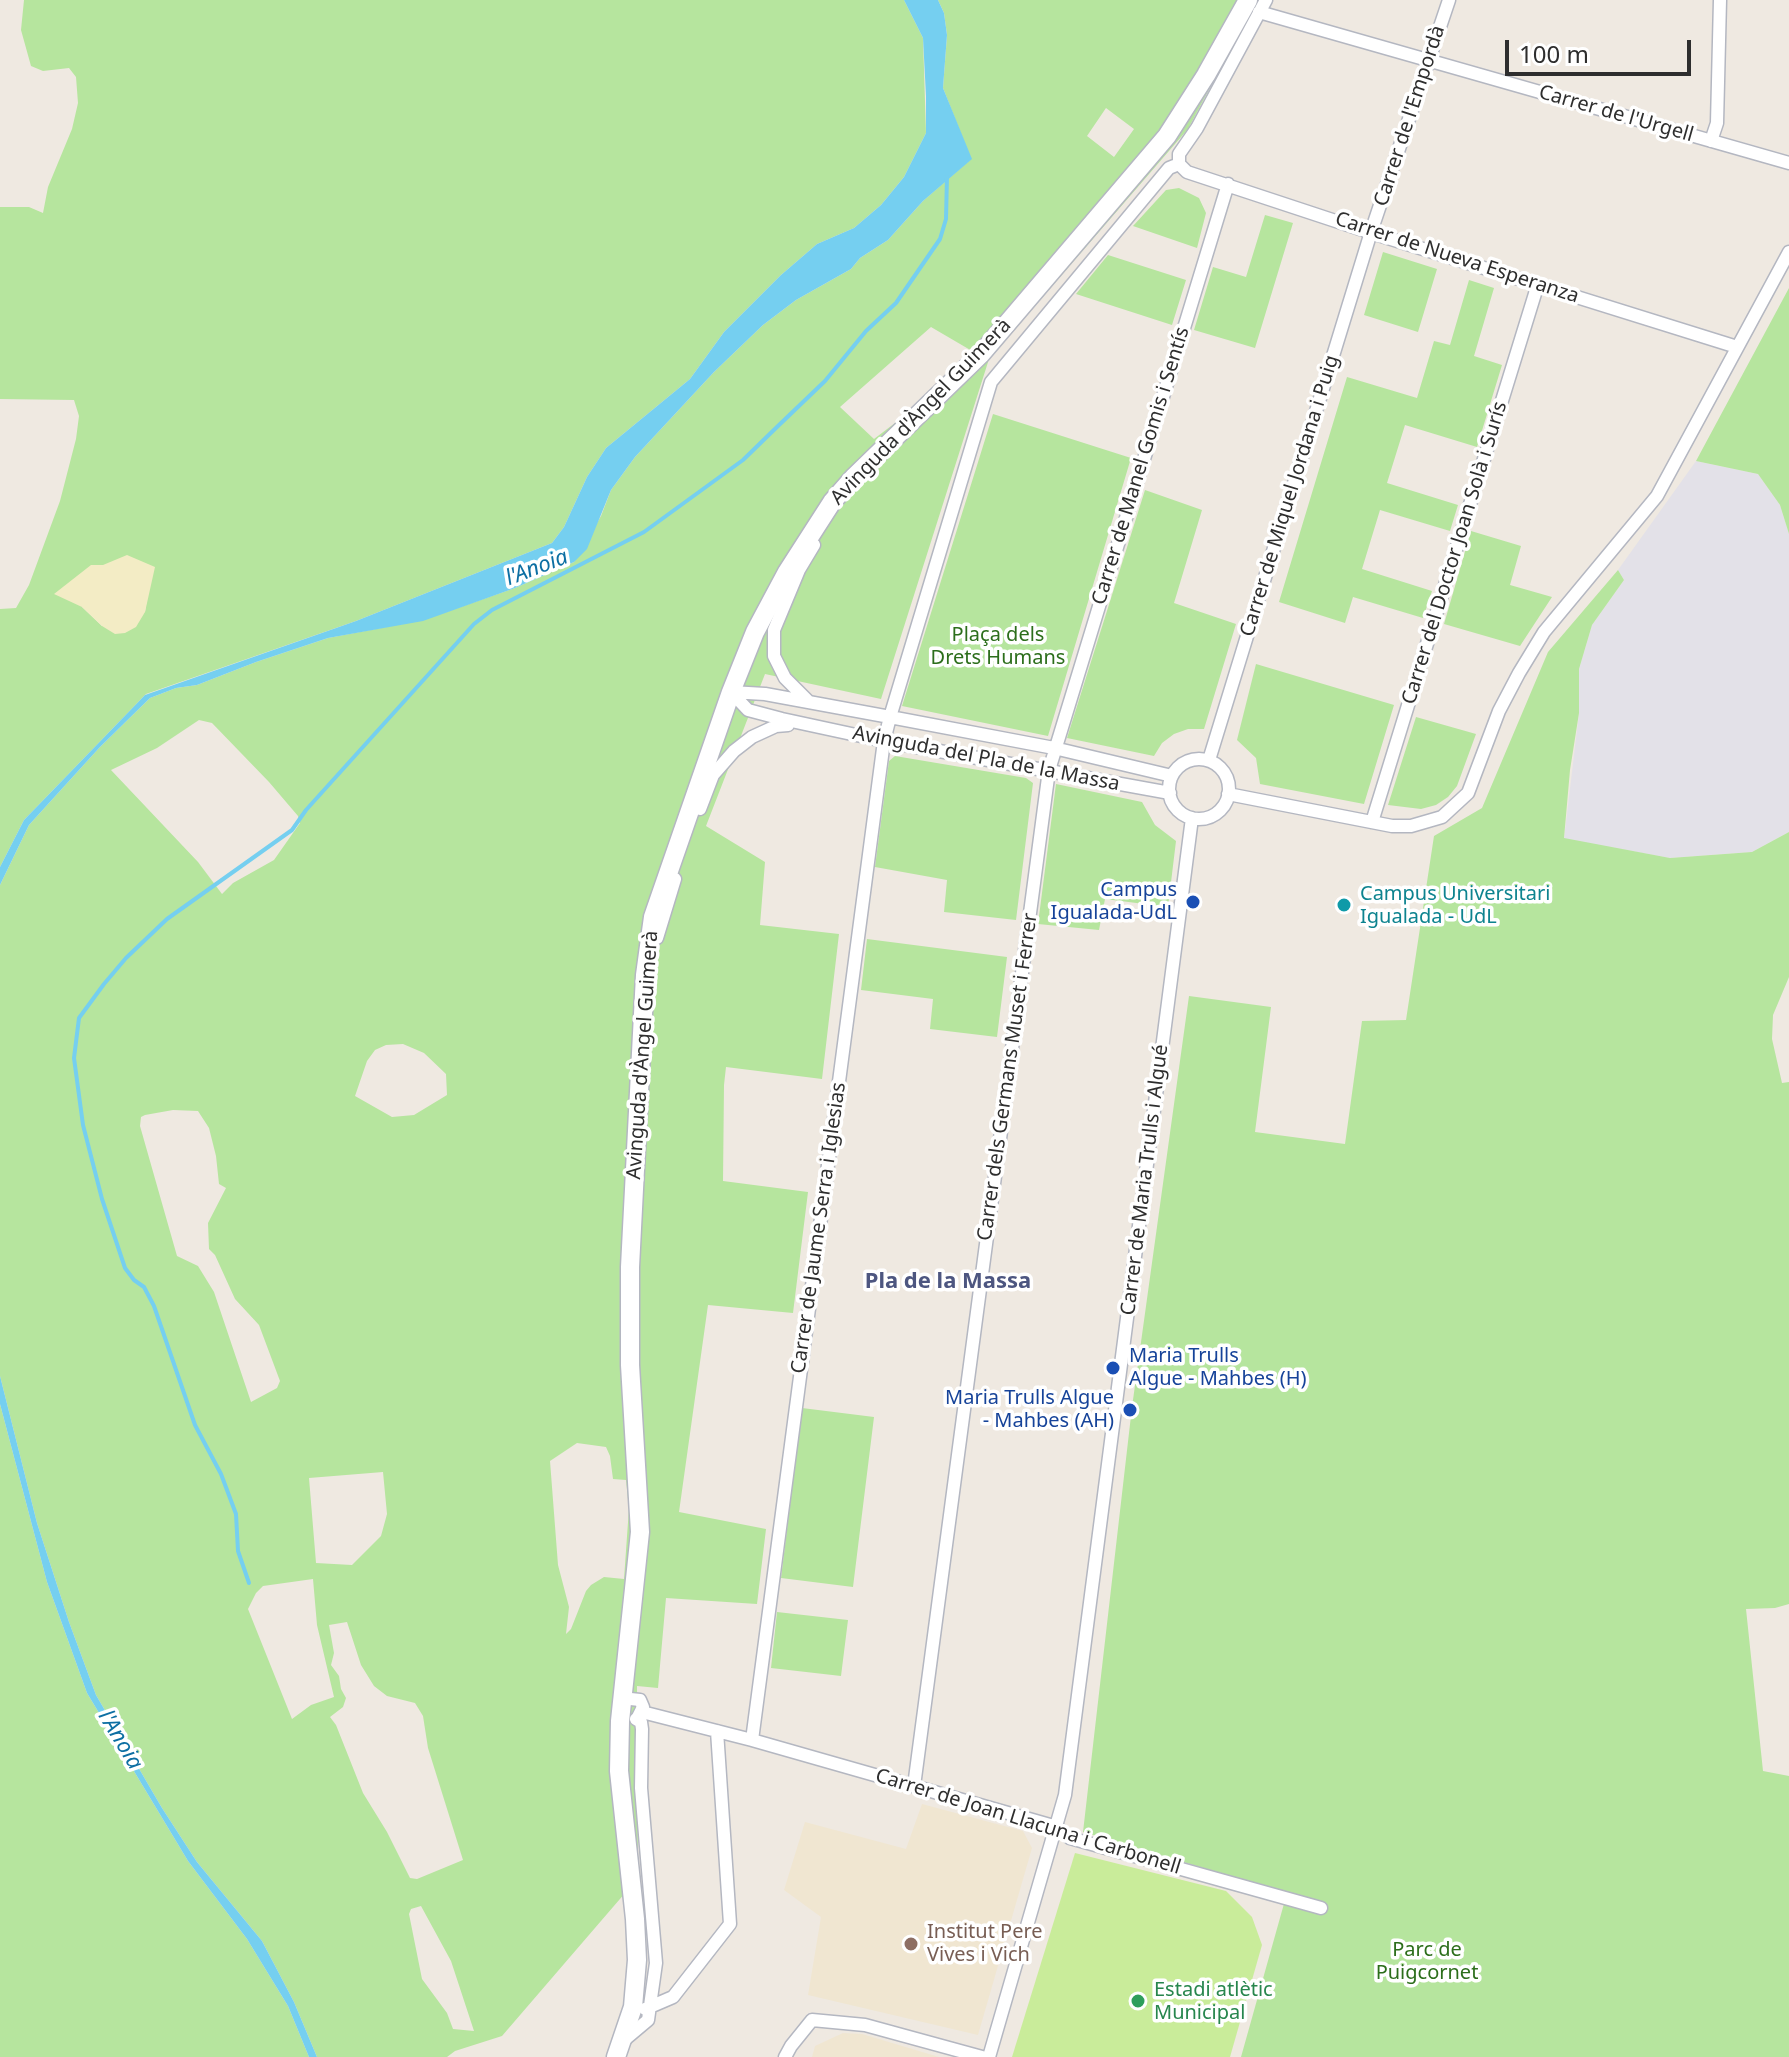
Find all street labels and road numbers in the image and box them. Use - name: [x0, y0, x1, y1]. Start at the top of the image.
- street label: Carrer de l'Empordà: [1369, 23, 1451, 209]
- street label: Carrer de l'Urgell: [1536, 80, 1696, 148]
- street label: Carrer de Nueva Esperanza: [1332, 207, 1582, 309]
- street label: Avinguda d'Àngel Guimerà: [826, 314, 1016, 510]
- street label: Carrer de Manel Gomis i Sentís: [1087, 324, 1195, 608]
- street label: Carrer de Miquel Jordana i Puig: [1236, 352, 1344, 640]
- street label: Carrer del Doctor Joan Solà i Surís: [1397, 399, 1513, 707]
- street label: Avinguda del Pla de la Massa: [850, 721, 1122, 797]
- street label: Carrer dels Germans Muset i Ferrer: [973, 912, 1043, 1242]
- street label: Avinguda d'Àngel Guimerà: [622, 930, 664, 1180]
- street label: Carrer de Maria Trulls i Algué: [1116, 1043, 1174, 1317]
- street label: Carrer de Jaume Serra i Iglesias: [787, 1081, 851, 1375]
- street label: Carrer de Joan Llacuna i Carbonell: [872, 1764, 1184, 1880]

